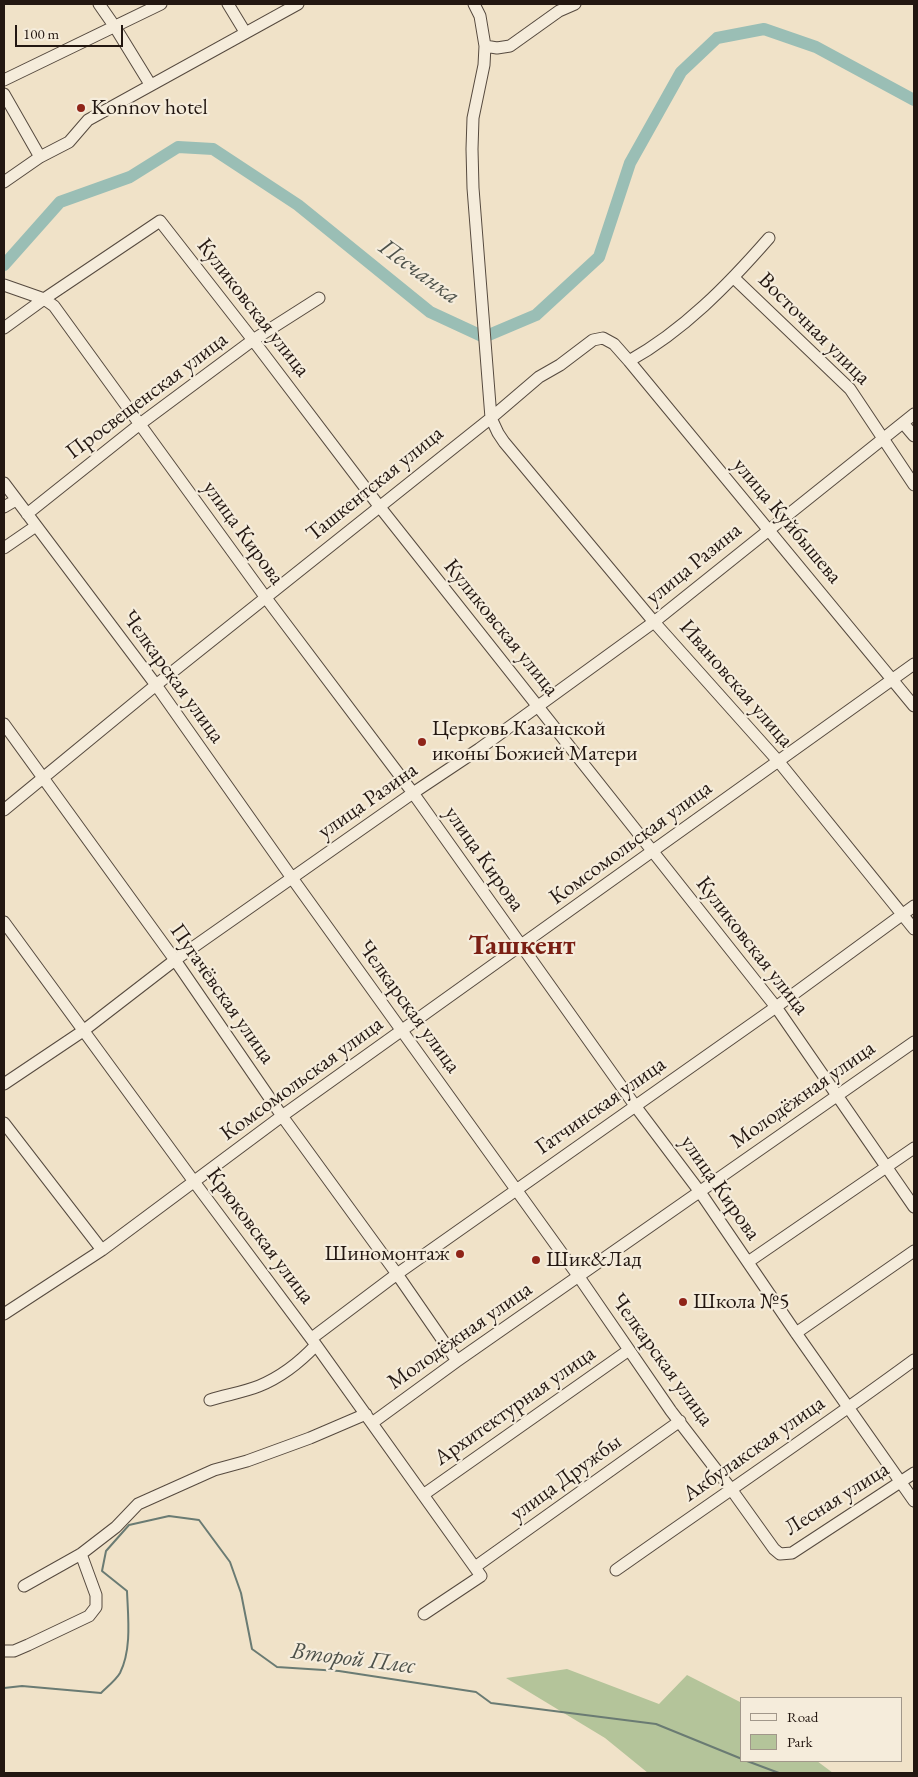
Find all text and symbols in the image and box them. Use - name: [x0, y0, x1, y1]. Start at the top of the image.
- scale bar: [18, 15, 125, 47]
- text: 100 m: [23, 24, 59, 43]
- place label: Konnov hotel: [91, 95, 208, 121]
- marker: Konnov hotel: [75, 102, 87, 114]
- water label: Песчанка: [373, 233, 465, 311]
- street label: Куликовская улица: [191, 234, 315, 382]
- street label: Восточная улица: [752, 267, 876, 391]
- street label: Просвещенская улица: [61, 327, 233, 465]
- street label: Ташкентская улица: [301, 421, 449, 547]
- street label: улица Куйбышева: [727, 453, 847, 589]
- street label: улица Кирова: [196, 476, 290, 590]
- street label: улица Разина: [641, 517, 747, 611]
- street label: Куликовская улица: [438, 554, 564, 702]
- street label: Челкарская улица: [116, 605, 230, 749]
- street label: Ивановская улица: [673, 615, 799, 753]
- place label: Церковь Казанской иконы Божией Матери: [432, 716, 638, 768]
- marker: Церковь Казанской иконы Божией Матери: [416, 736, 428, 748]
- street label: улица Разина: [313, 757, 423, 845]
- street label: Комсомольская улица: [545, 775, 717, 911]
- street label: улица Кирова: [438, 801, 530, 917]
- street label: Куликовская улица: [690, 872, 814, 1020]
- street label: Пугачёвская улица: [164, 919, 280, 1069]
- district label: Ташкент: [469, 929, 575, 963]
- street label: Челкарская улица: [352, 935, 466, 1079]
- street label: Комсомольская улица: [216, 1011, 388, 1147]
- street label: Молодёжная улица: [726, 1035, 880, 1155]
- street label: Гатчинская улица: [531, 1051, 671, 1161]
- street label: улица Кирова: [674, 1130, 766, 1246]
- street label: Крюковская улица: [200, 1163, 320, 1309]
- place label: Шиномонтаж: [325, 1241, 450, 1267]
- place label: Шик&Лад: [546, 1247, 642, 1273]
- marker: Шиномонтаж: [454, 1248, 466, 1260]
- marker: Шик&Лад: [530, 1254, 542, 1266]
- street label: Молодёжная улица: [383, 1276, 537, 1396]
- street label: Челкарская улица: [605, 1288, 719, 1432]
- place label: Школа №5: [693, 1289, 790, 1315]
- marker: Школа №5: [677, 1296, 689, 1308]
- street label: Архитектурная улица: [429, 1340, 601, 1472]
- street label: Акбулакская улица: [678, 1390, 830, 1508]
- street label: улица Дружбы: [505, 1429, 627, 1527]
- street label: Лесная улица: [780, 1456, 894, 1542]
- water label: Второй Плес: [289, 1637, 417, 1681]
- legend: [740, 1697, 903, 1762]
- text: Road: [787, 1707, 818, 1726]
- text: Park: [787, 1732, 813, 1751]

